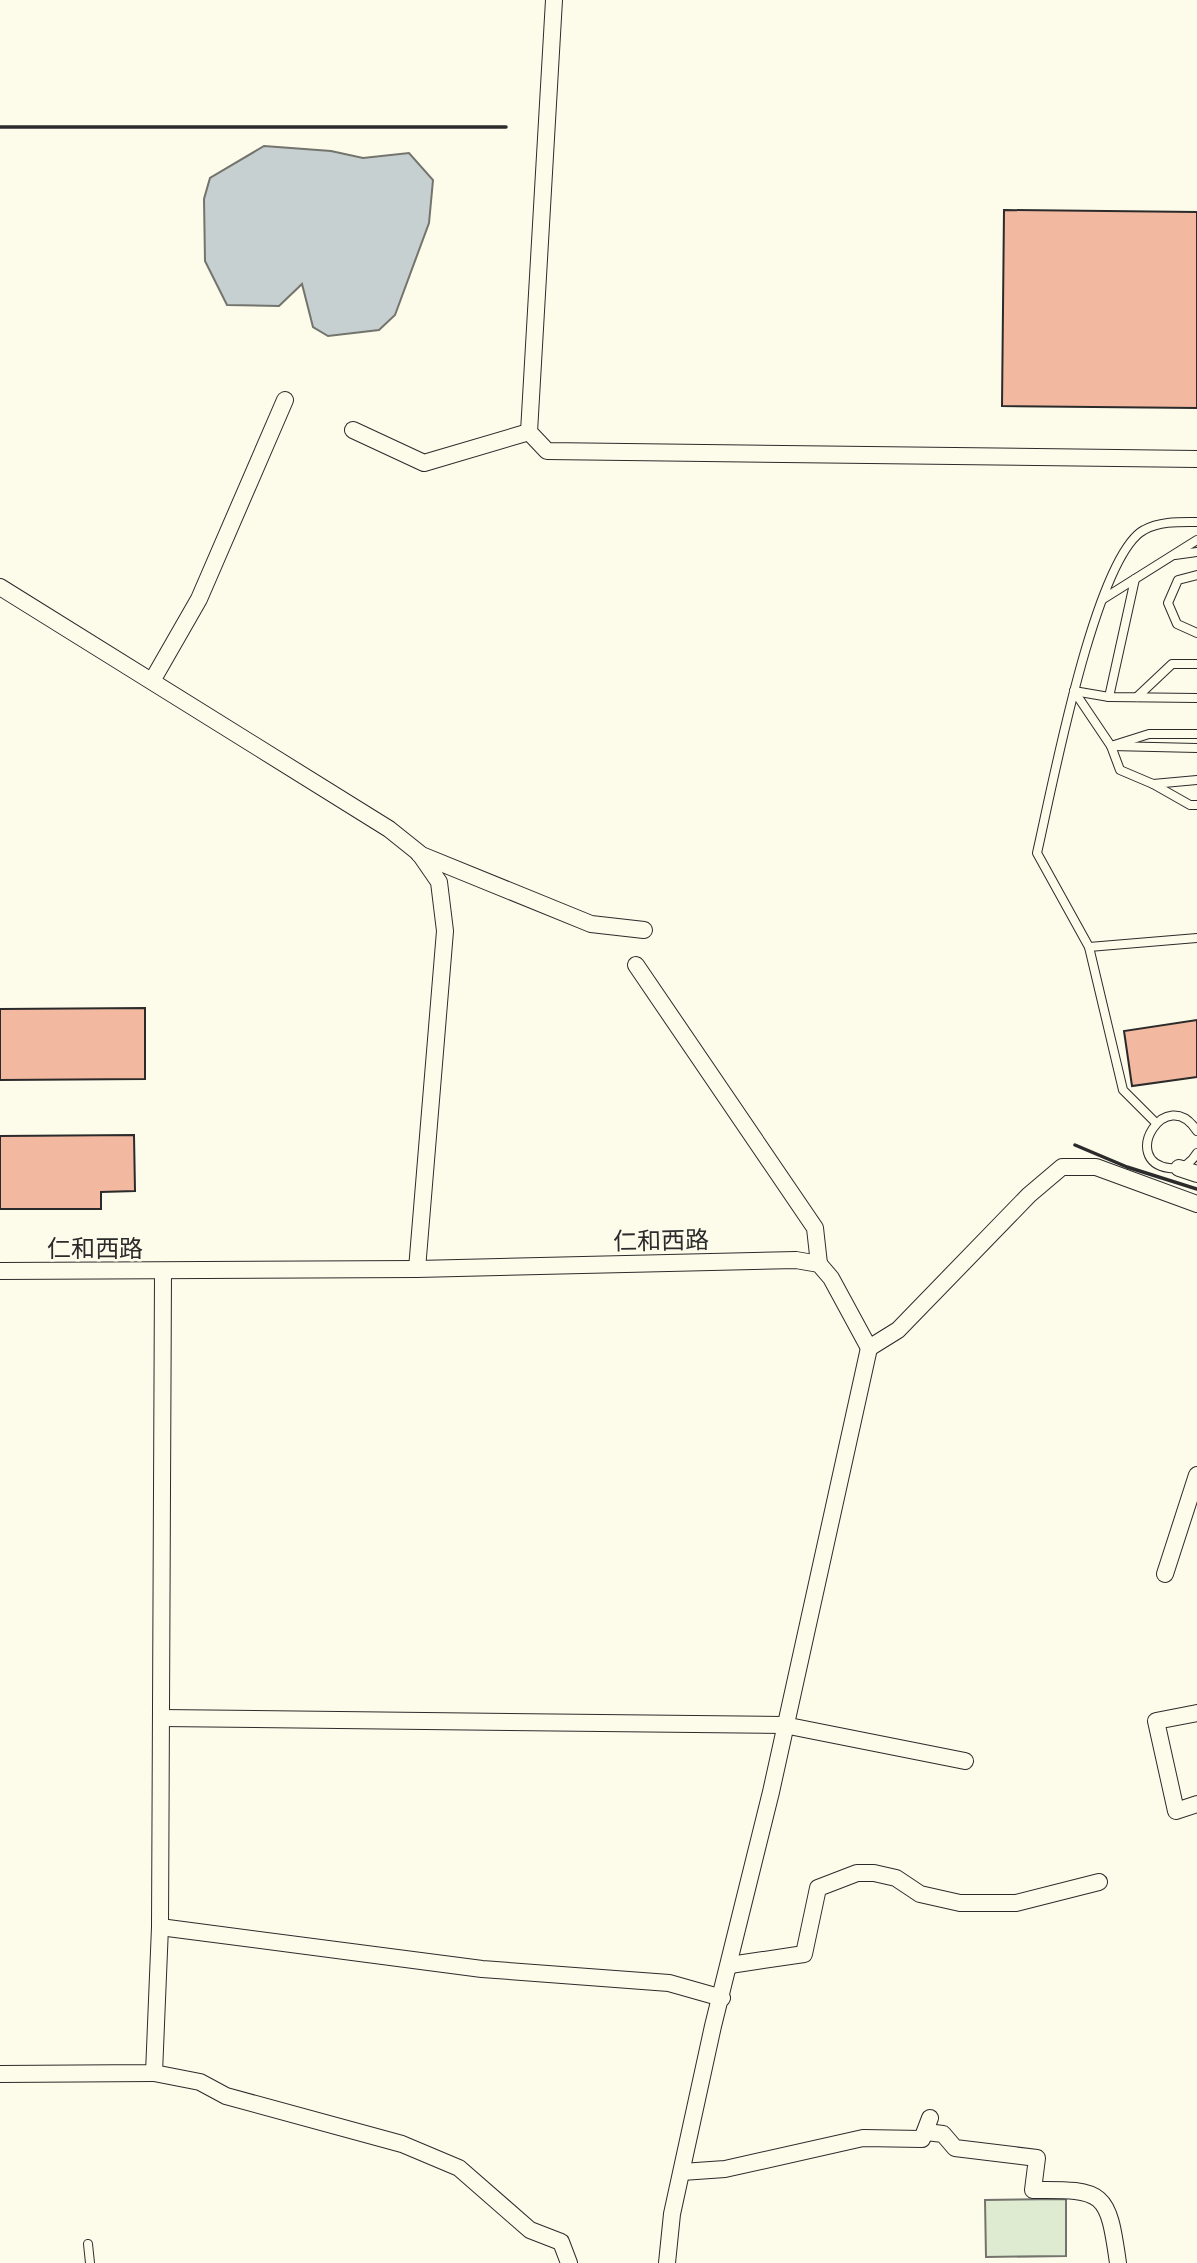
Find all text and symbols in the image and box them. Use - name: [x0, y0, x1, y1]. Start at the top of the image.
- street label: 仁和西路: [613, 1225, 709, 1256]
- street label: 仁和西路: [47, 1234, 143, 1263]

